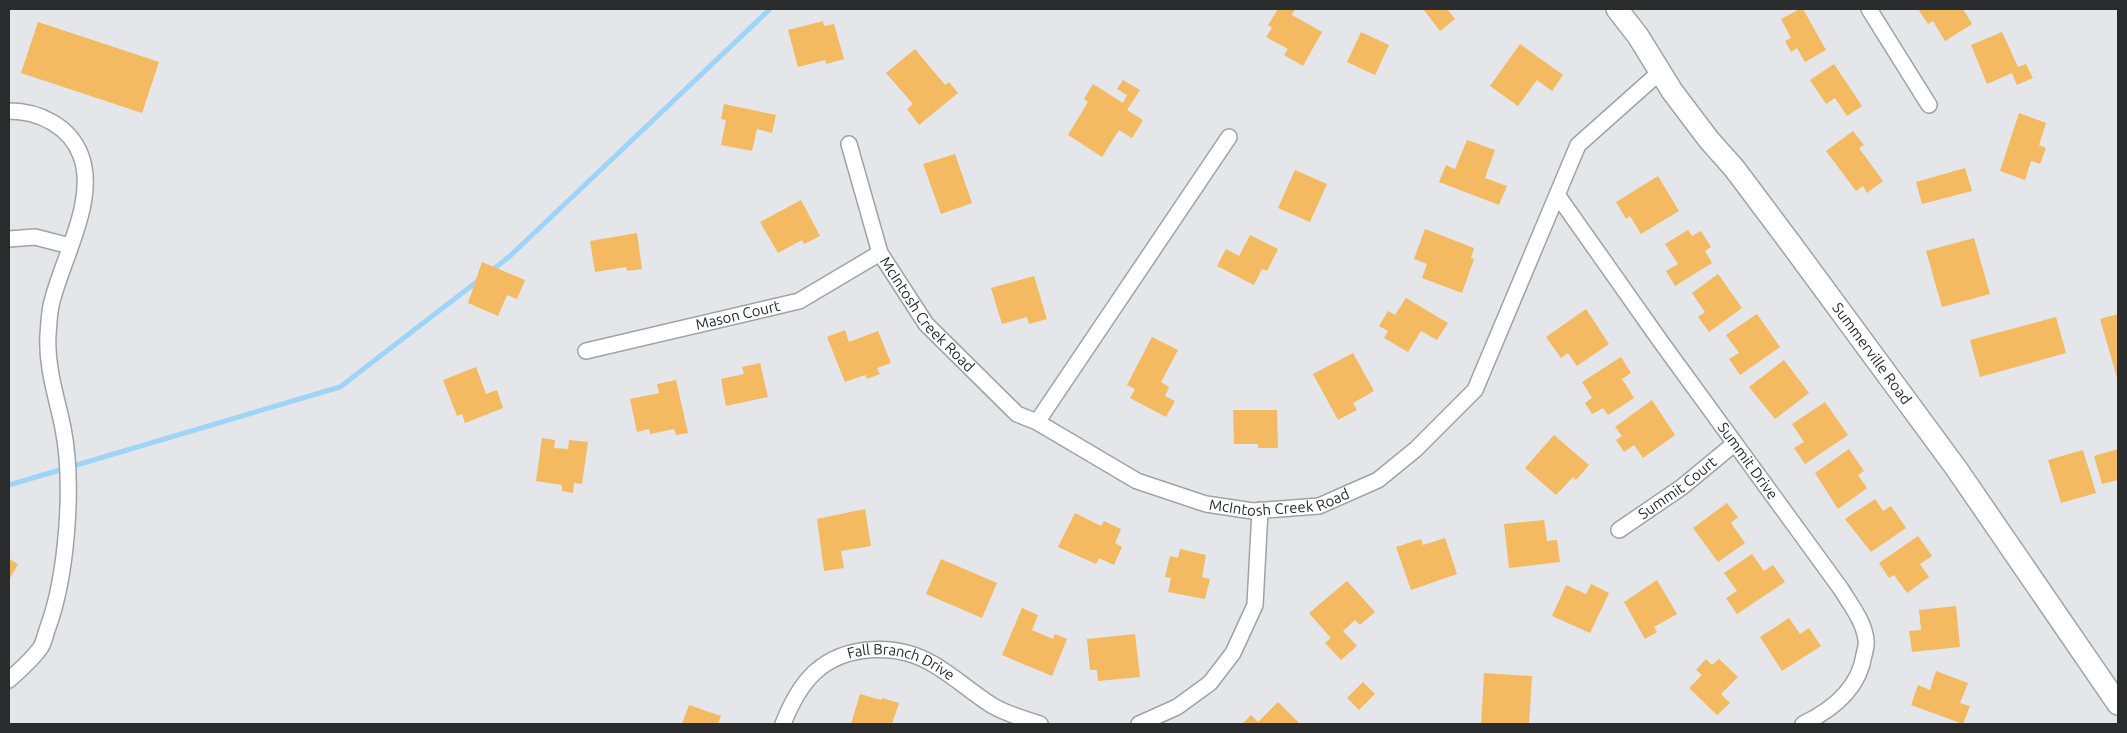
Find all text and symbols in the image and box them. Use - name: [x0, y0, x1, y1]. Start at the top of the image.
- street label: McIntosh Creek Road: [877, 253, 978, 375]
- street label: Mason Court: [694, 297, 782, 333]
- street label: Summerville Road: [1829, 299, 1915, 407]
- street label: Summit Drive: [1715, 419, 1782, 502]
- street label: Summit Court: [1635, 453, 1720, 522]
- street label: McIntosh Creek Road: [1208, 485, 1352, 519]
- street label: Fall Branch Drive: [845, 640, 958, 684]

